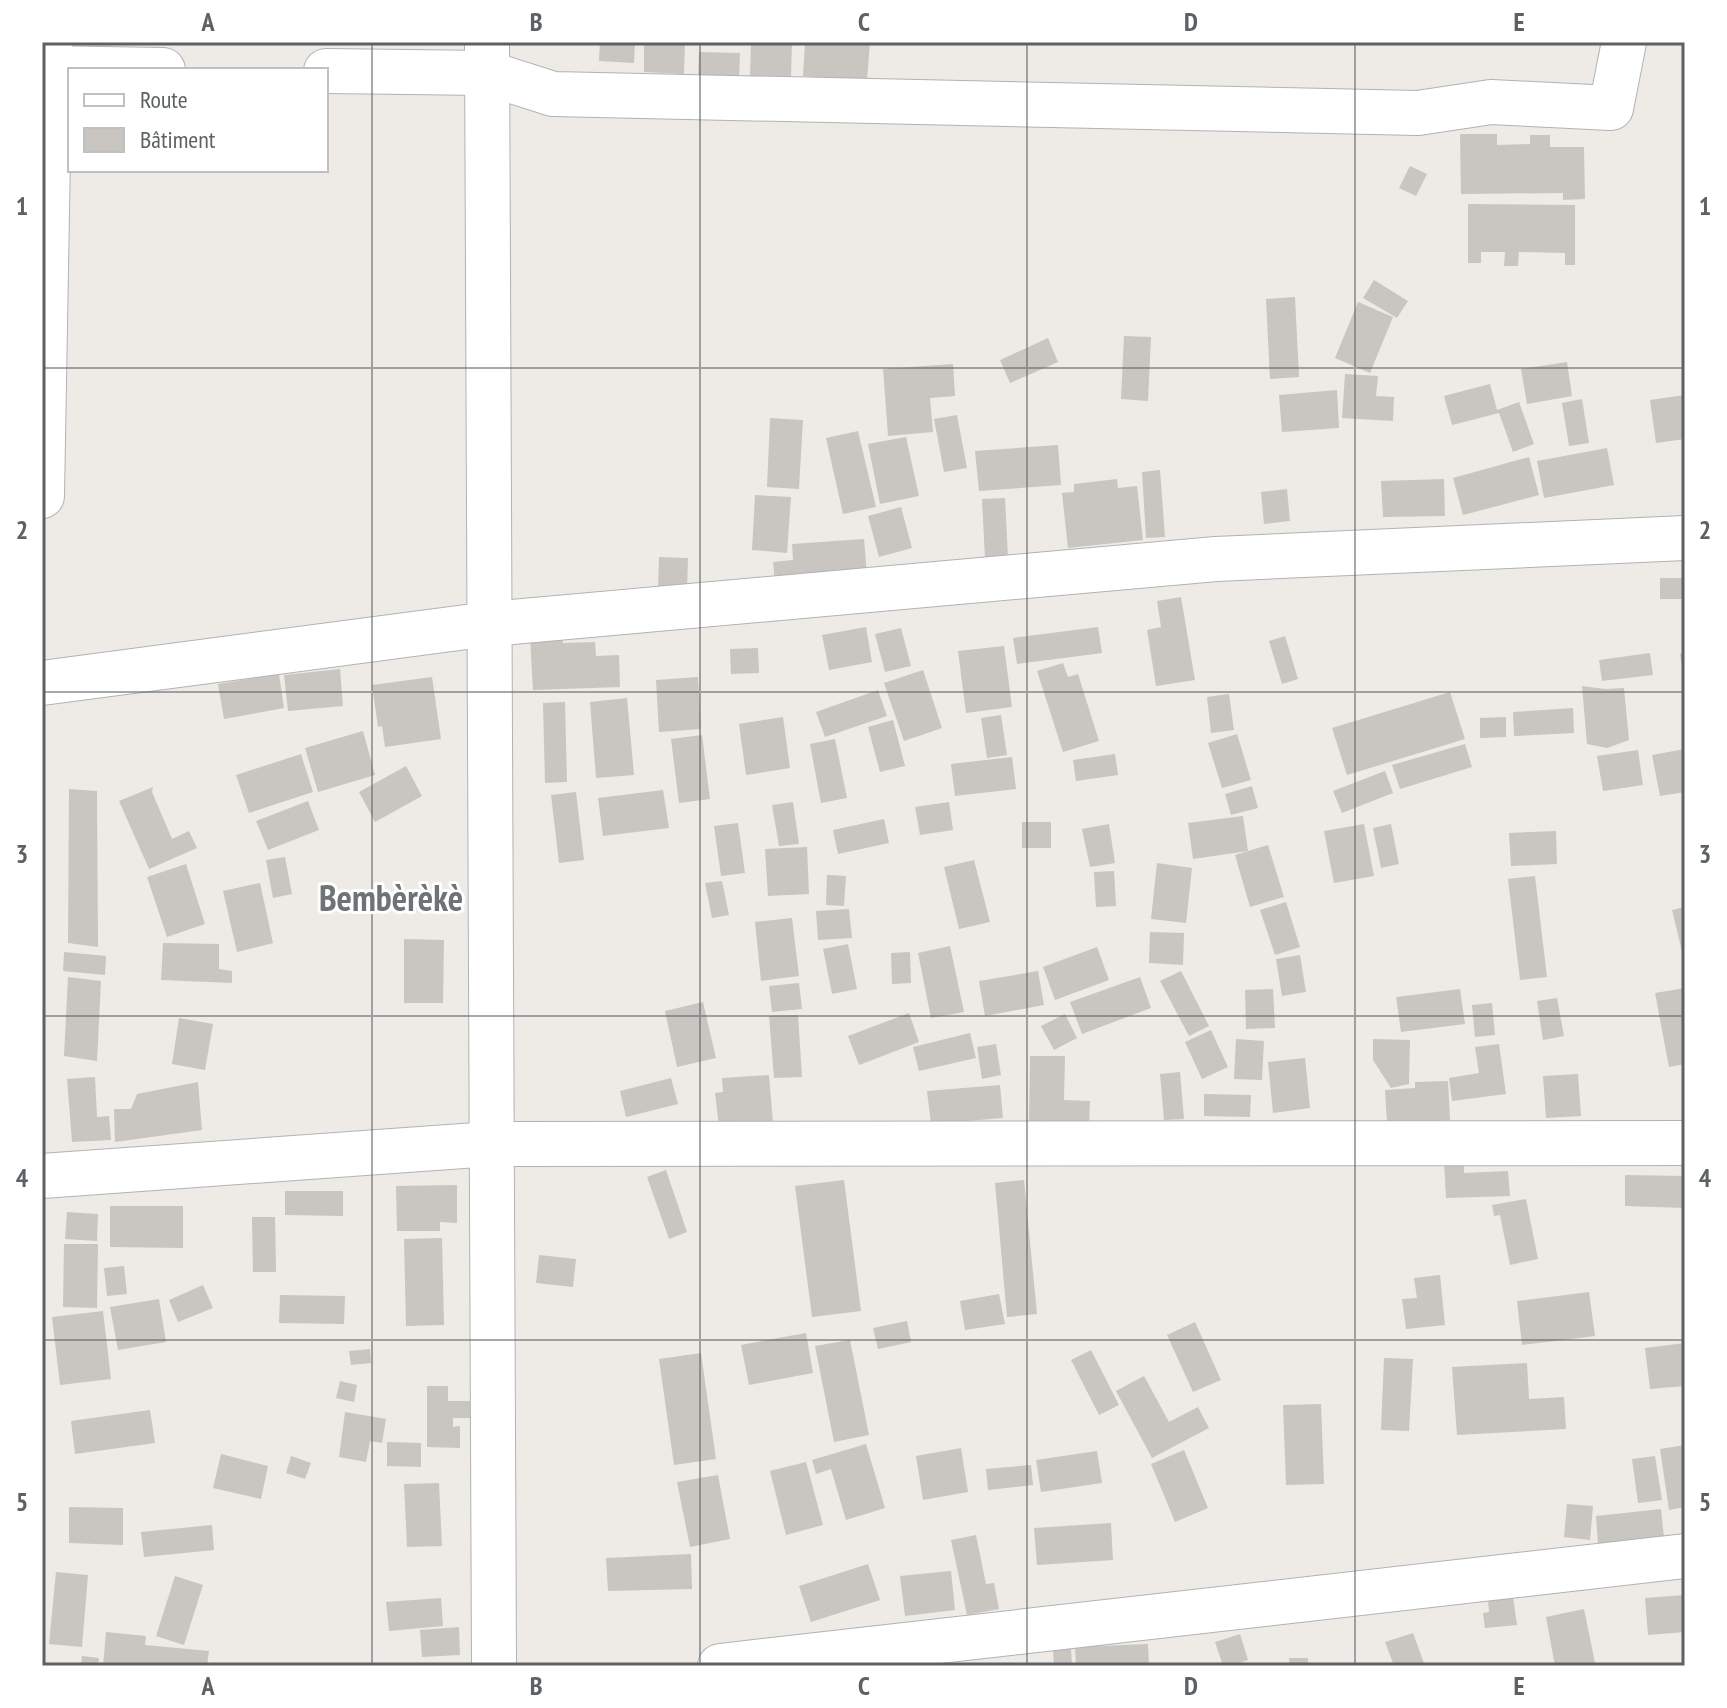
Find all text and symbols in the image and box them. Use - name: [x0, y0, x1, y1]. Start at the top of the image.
- text: A: [200, 5, 215, 38]
- text: B: [530, 5, 543, 38]
- text: C: [858, 5, 870, 38]
- text: D: [1184, 5, 1198, 38]
- text: E: [1513, 5, 1525, 38]
- legend: [68, 68, 328, 172]
- text: Route: [140, 84, 188, 115]
- text: Bâtiment: [140, 124, 216, 155]
- text: 1: [16, 189, 28, 222]
- text: 1: [1699, 189, 1711, 222]
- text: 2: [16, 513, 28, 546]
- text: 2: [1699, 513, 1711, 546]
- text: 3: [16, 837, 28, 870]
- text: 3: [1699, 837, 1711, 870]
- district label: Bembèrèkè: [319, 874, 463, 921]
- text: 4: [16, 1161, 29, 1194]
- text: 4: [1699, 1161, 1712, 1194]
- text: 5: [16, 1485, 28, 1518]
- text: 5: [1699, 1485, 1711, 1518]
- text: A: [200, 1669, 215, 1702]
- text: B: [530, 1669, 543, 1702]
- text: C: [858, 1669, 870, 1702]
- text: D: [1184, 1669, 1198, 1702]
- text: E: [1513, 1669, 1525, 1702]

